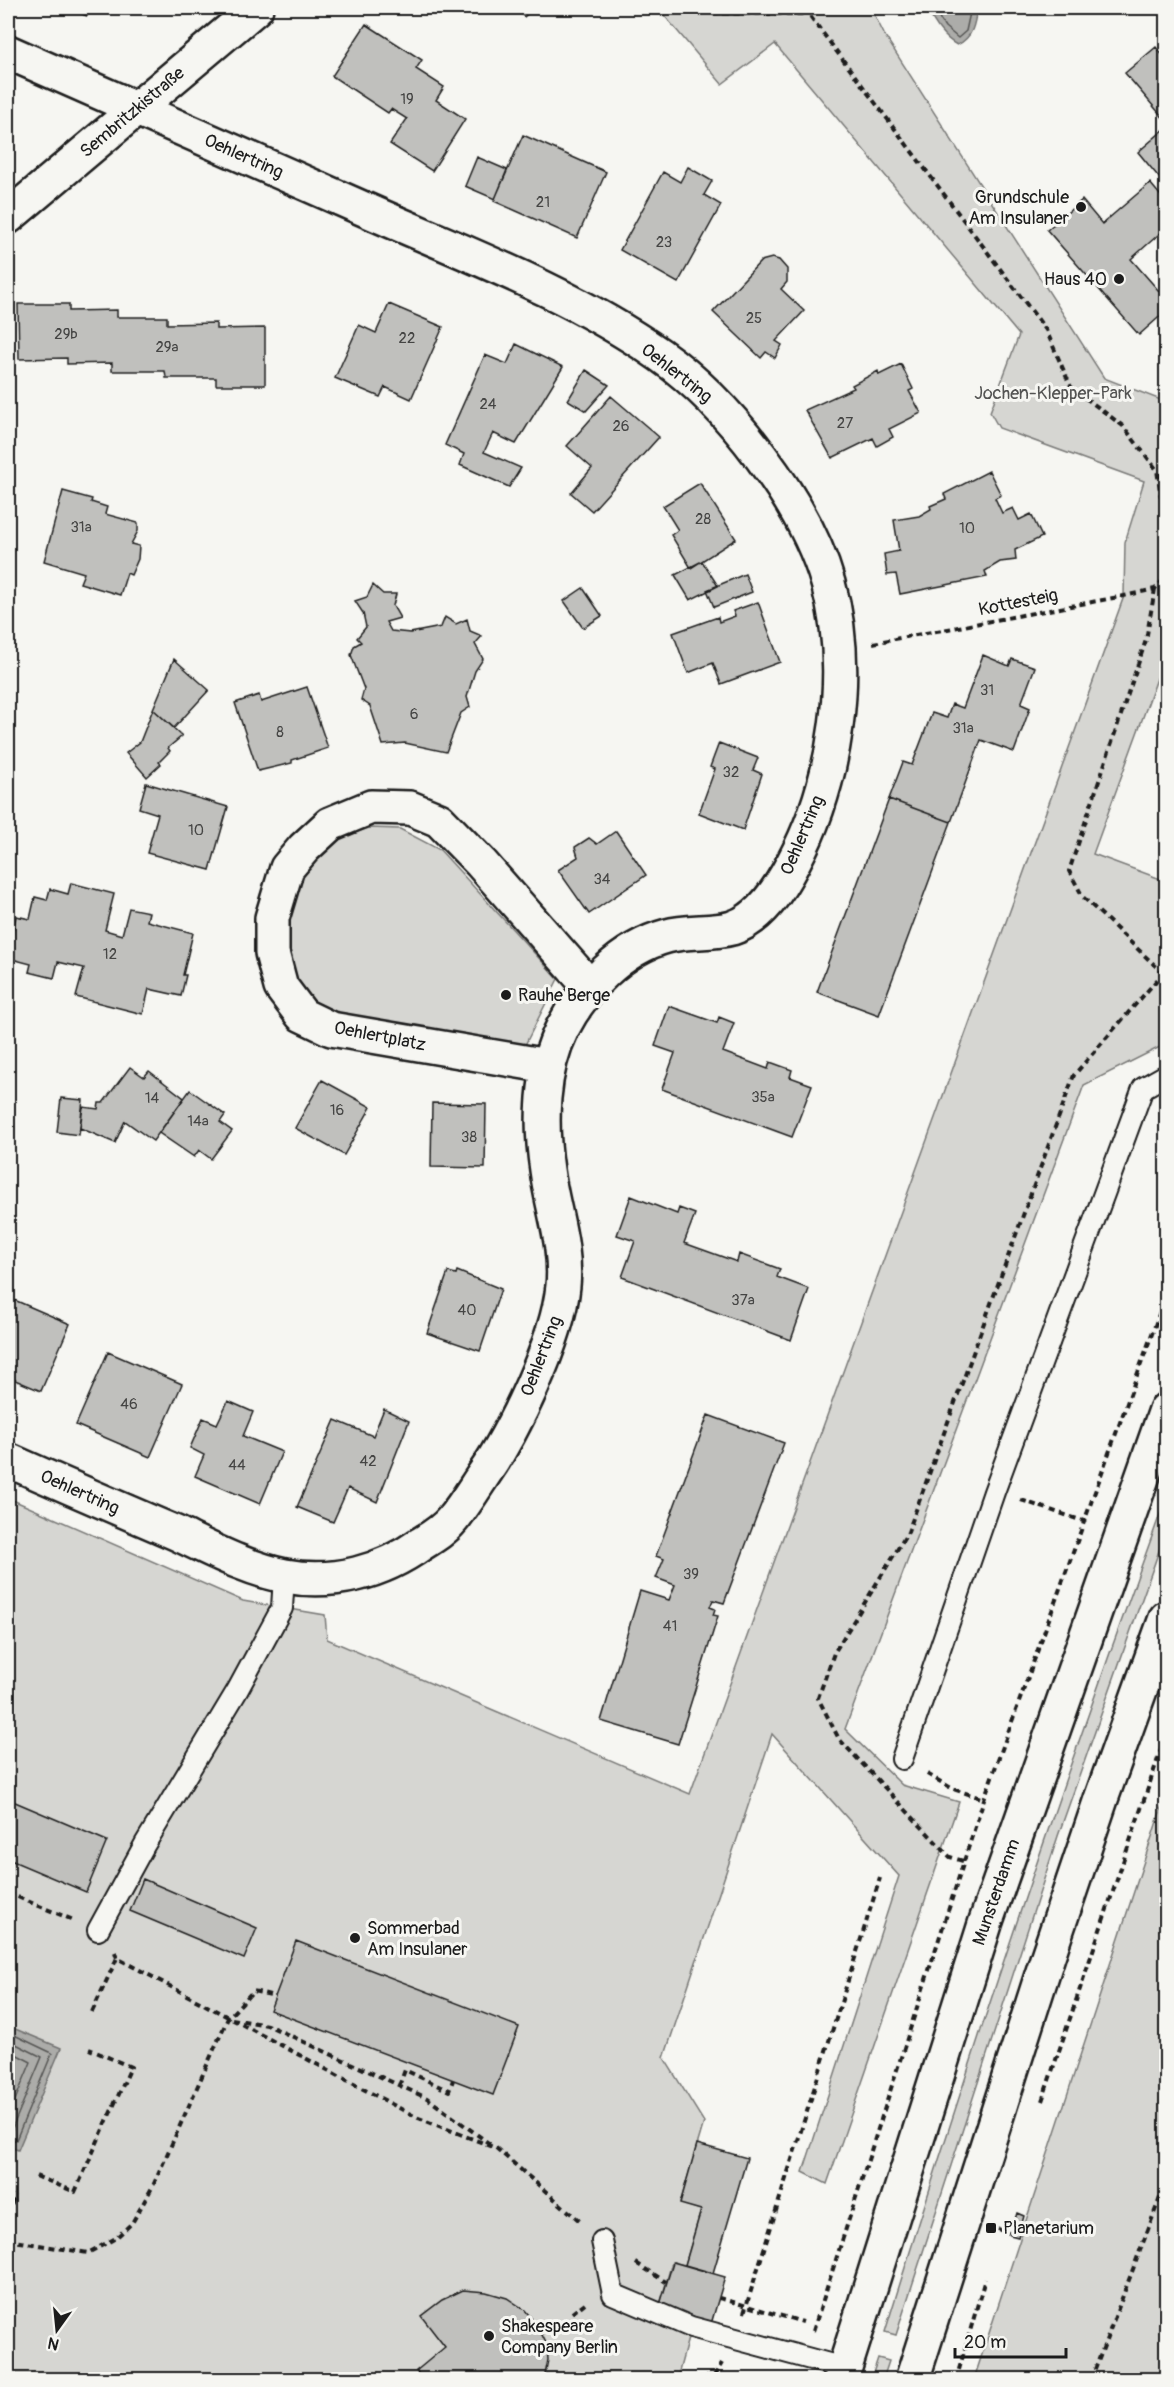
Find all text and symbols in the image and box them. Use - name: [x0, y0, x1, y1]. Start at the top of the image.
- street label: Sembritzkistraße: [75, 62, 190, 163]
- house number: 19: [400, 90, 414, 109]
- street label: Oehlertring: [201, 129, 287, 184]
- place label: Grundschule Am Insulaner: [969, 186, 1070, 230]
- house number: 21: [536, 193, 550, 212]
- marker: Grundschule Am Insulaner: [1074, 200, 1088, 214]
- house number: 23: [656, 233, 672, 252]
- place label: Haus 40: [1044, 268, 1107, 291]
- marker: Haus 40: [1112, 272, 1126, 286]
- house number: 25: [746, 309, 762, 328]
- house number: 29b: [54, 325, 78, 344]
- house number: 22: [399, 329, 415, 348]
- house number: 29a: [155, 338, 179, 357]
- street label: Oehlertring: [636, 338, 717, 408]
- park label: Jochen-Klepper-Park: [974, 382, 1132, 405]
- house number: 24: [479, 395, 497, 414]
- house number: 27: [837, 414, 853, 433]
- house number: 26: [612, 417, 630, 436]
- house number: 28: [695, 510, 711, 529]
- house number: 31a: [70, 518, 92, 537]
- house number: 10: [959, 519, 975, 538]
- street label: Kottesteig: [976, 584, 1060, 621]
- house number: 31: [980, 681, 994, 700]
- house number: 6: [410, 705, 418, 724]
- house number: 31a: [952, 719, 974, 738]
- house number: 8: [276, 723, 284, 742]
- house number: 32: [723, 763, 739, 782]
- street label: Oehlertring: [775, 792, 830, 878]
- house number: 10: [188, 821, 204, 840]
- house number: 34: [593, 870, 611, 889]
- house number: 12: [103, 945, 117, 964]
- place label: Rauhe Berge: [518, 984, 610, 1007]
- marker: Rauhe Berge: [499, 988, 513, 1002]
- street label: Oehlertplatz: [332, 1016, 428, 1057]
- house number: 35a: [751, 1088, 775, 1107]
- house number: 14: [145, 1089, 160, 1108]
- house number: 16: [330, 1101, 344, 1120]
- house number: 14a: [187, 1112, 209, 1131]
- house number: 38: [461, 1128, 477, 1147]
- house number: 37a: [731, 1291, 755, 1310]
- house number: 40: [458, 1301, 476, 1320]
- street label: Oehlertring: [516, 1313, 567, 1400]
- house number: 46: [120, 1395, 138, 1414]
- house number: 42: [359, 1452, 377, 1471]
- house number: 44: [228, 1456, 246, 1475]
- street label: Oehlertring: [37, 1465, 123, 1520]
- house number: 39: [683, 1565, 699, 1584]
- house number: 41: [663, 1617, 677, 1636]
- street label: Munsterdamm: [967, 1836, 1025, 1949]
- place label: Sommerbad Am Insulaner: [367, 1917, 468, 1961]
- marker: Sommerbad Am Insulaner: [348, 1931, 362, 1945]
- place label: Planetarium: [1003, 2217, 1094, 2240]
- marker: Planetarium: [984, 2221, 998, 2235]
- north arrow: [27, 2300, 87, 2360]
- place label: Shakespeare Company Berlin: [501, 2315, 618, 2359]
- scale bar: [955, 2321, 1066, 2359]
- marker: Shakespeare Company Berlin: [482, 2329, 496, 2343]
- text: 20 m: [964, 2331, 1006, 2354]
- text: N: [45, 2332, 61, 2355]

